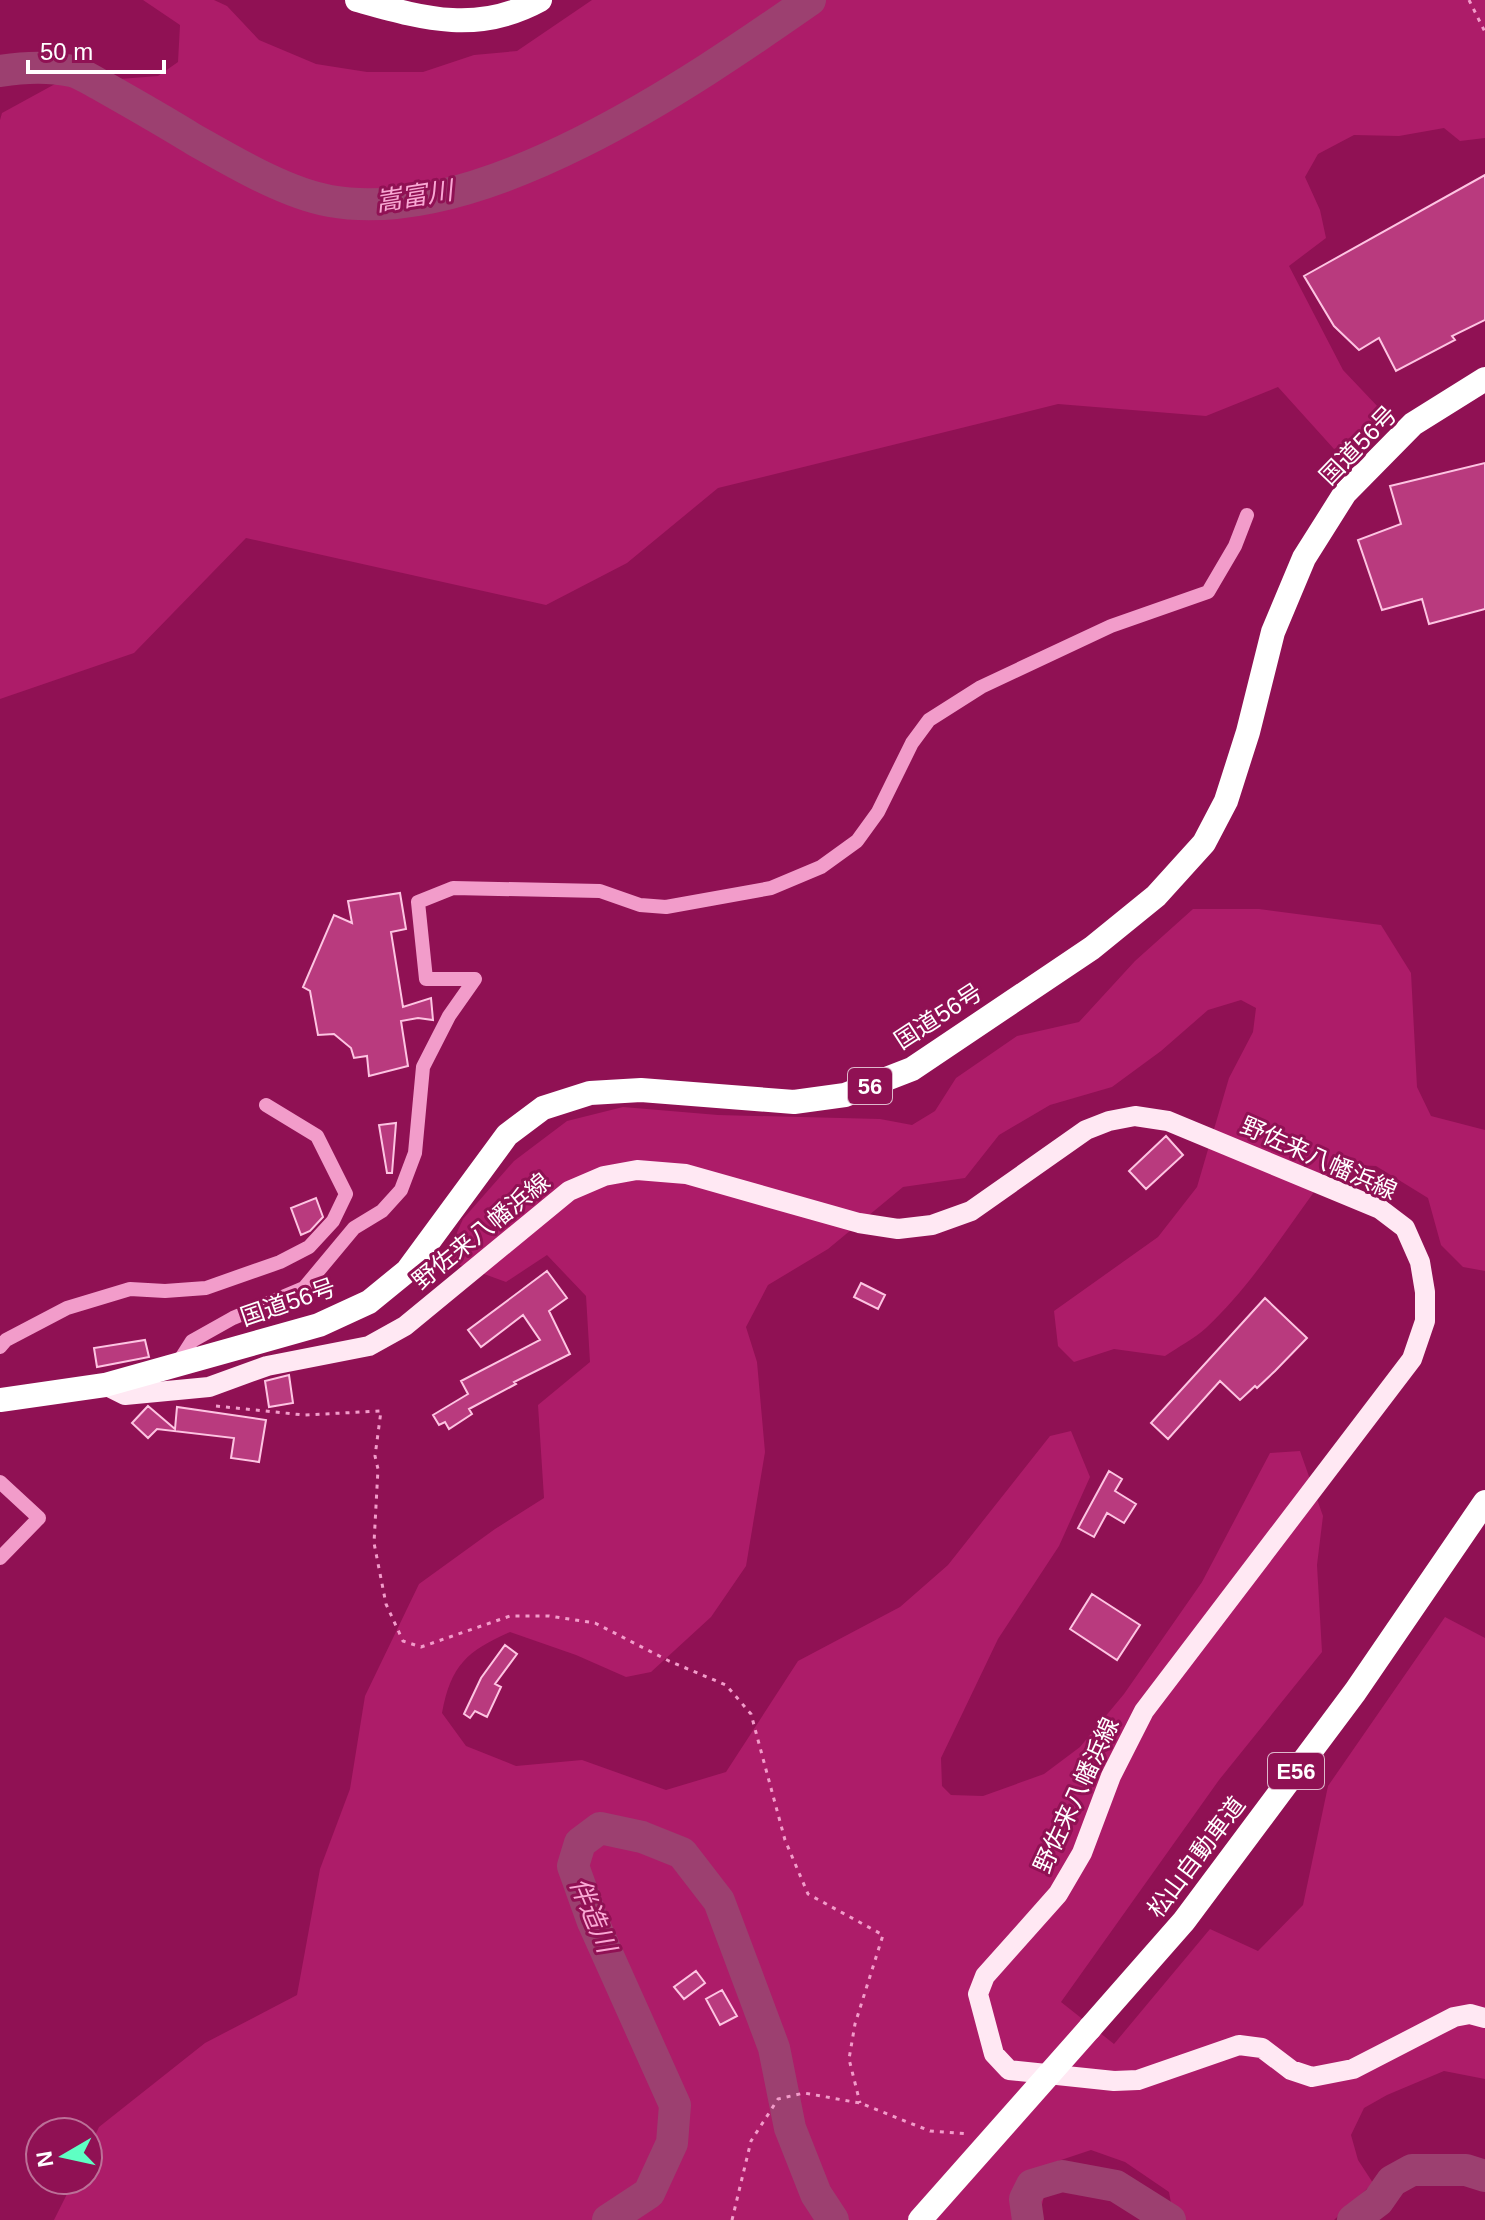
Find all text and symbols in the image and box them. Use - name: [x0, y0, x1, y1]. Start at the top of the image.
- scale bar: [28, 24, 164, 74]
- text: 50 m: [40, 38, 93, 65]
- water label: 嵩富川: [373, 175, 458, 217]
- street label: 国道56号: [1314, 400, 1402, 490]
- street label: 国道56号: [889, 978, 987, 1054]
- road number: 56: [848, 1068, 892, 1104]
- street label: 野佐来八幡浜線: [1237, 1112, 1401, 1204]
- street label: 野佐来八幡浜線: [407, 1168, 555, 1294]
- street label: 国道56号: [237, 1273, 339, 1331]
- street label: 野佐来八幡浜線: [1028, 1713, 1124, 1877]
- road number: E56: [1268, 1753, 1324, 1789]
- street label: 松山自動車道: [1142, 1791, 1250, 1923]
- water label: 伴造川: [564, 1873, 623, 1960]
- north arrow: [24, 2116, 104, 2196]
- text: N: [31, 2149, 58, 2169]

